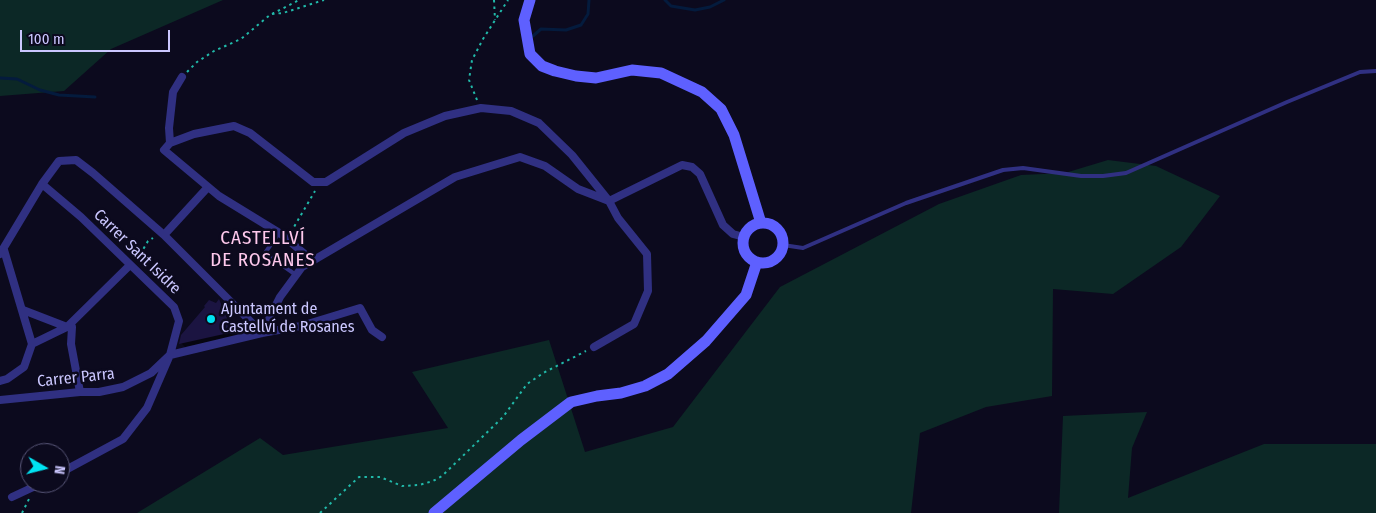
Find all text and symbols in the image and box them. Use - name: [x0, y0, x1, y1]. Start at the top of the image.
- scale bar: [22, 20, 172, 52]
- text: 100 m: [28, 30, 65, 48]
- street label: Carrer Sant Isidre: [89, 206, 185, 298]
- district label: CASTELLVÍ DE ROSANES: [209, 228, 317, 272]
- place label: Ajuntament de Castellví de Rosanes: [221, 300, 354, 338]
- marker: Ajuntament de Castellví de Rosanes: [205, 313, 217, 325]
- street label: Carrer Parra: [36, 364, 116, 392]
- north arrow: [20, 443, 70, 493]
- text: N: [50, 465, 68, 475]

